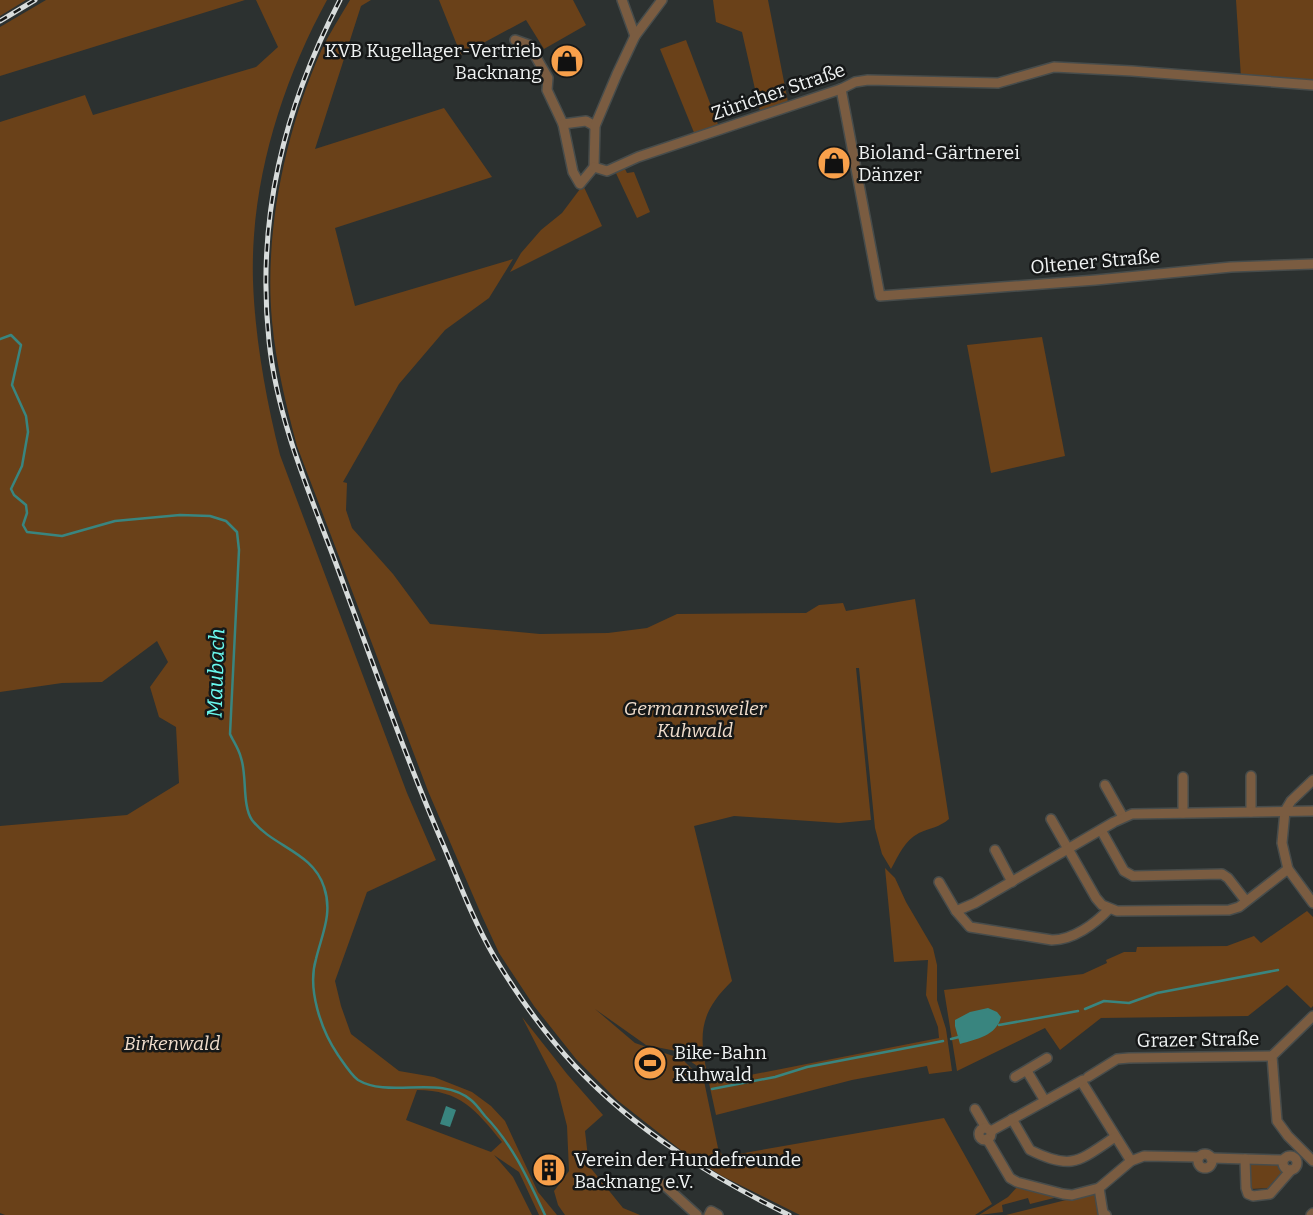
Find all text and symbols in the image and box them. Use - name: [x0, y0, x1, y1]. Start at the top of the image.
- place label: KVB Kugellager-Vertrieb Backnang: [324, 39, 542, 84]
- shop icon: KVB Kugellager-Vertrieb Backnang: [548, 42, 586, 80]
- street label: Züricher Straße: [708, 58, 848, 125]
- place label: Bioland-Gärtnerei Dänzer: [858, 141, 1020, 186]
- shop icon: Bioland-Gärtnerei Dänzer: [815, 144, 853, 182]
- street label: Oltener Straße: [1029, 244, 1161, 279]
- water label: Maubach: [201, 628, 231, 718]
- park label: Germannsweiler Kuhwald: [624, 697, 768, 742]
- street label: Grazer Straße: [1136, 1027, 1260, 1052]
- park label: Birkenwald: [124, 1032, 220, 1055]
- place label: Bike-Bahn Kuhwald: [674, 1041, 767, 1086]
- sports icon: Bike-Bahn Kuhwald: [631, 1044, 669, 1082]
- place label: Verein der Hundefreunde Backnang e.V.: [574, 1148, 801, 1193]
- building icon: Verein der Hundefreunde Backnang e.V.: [530, 1151, 568, 1189]

